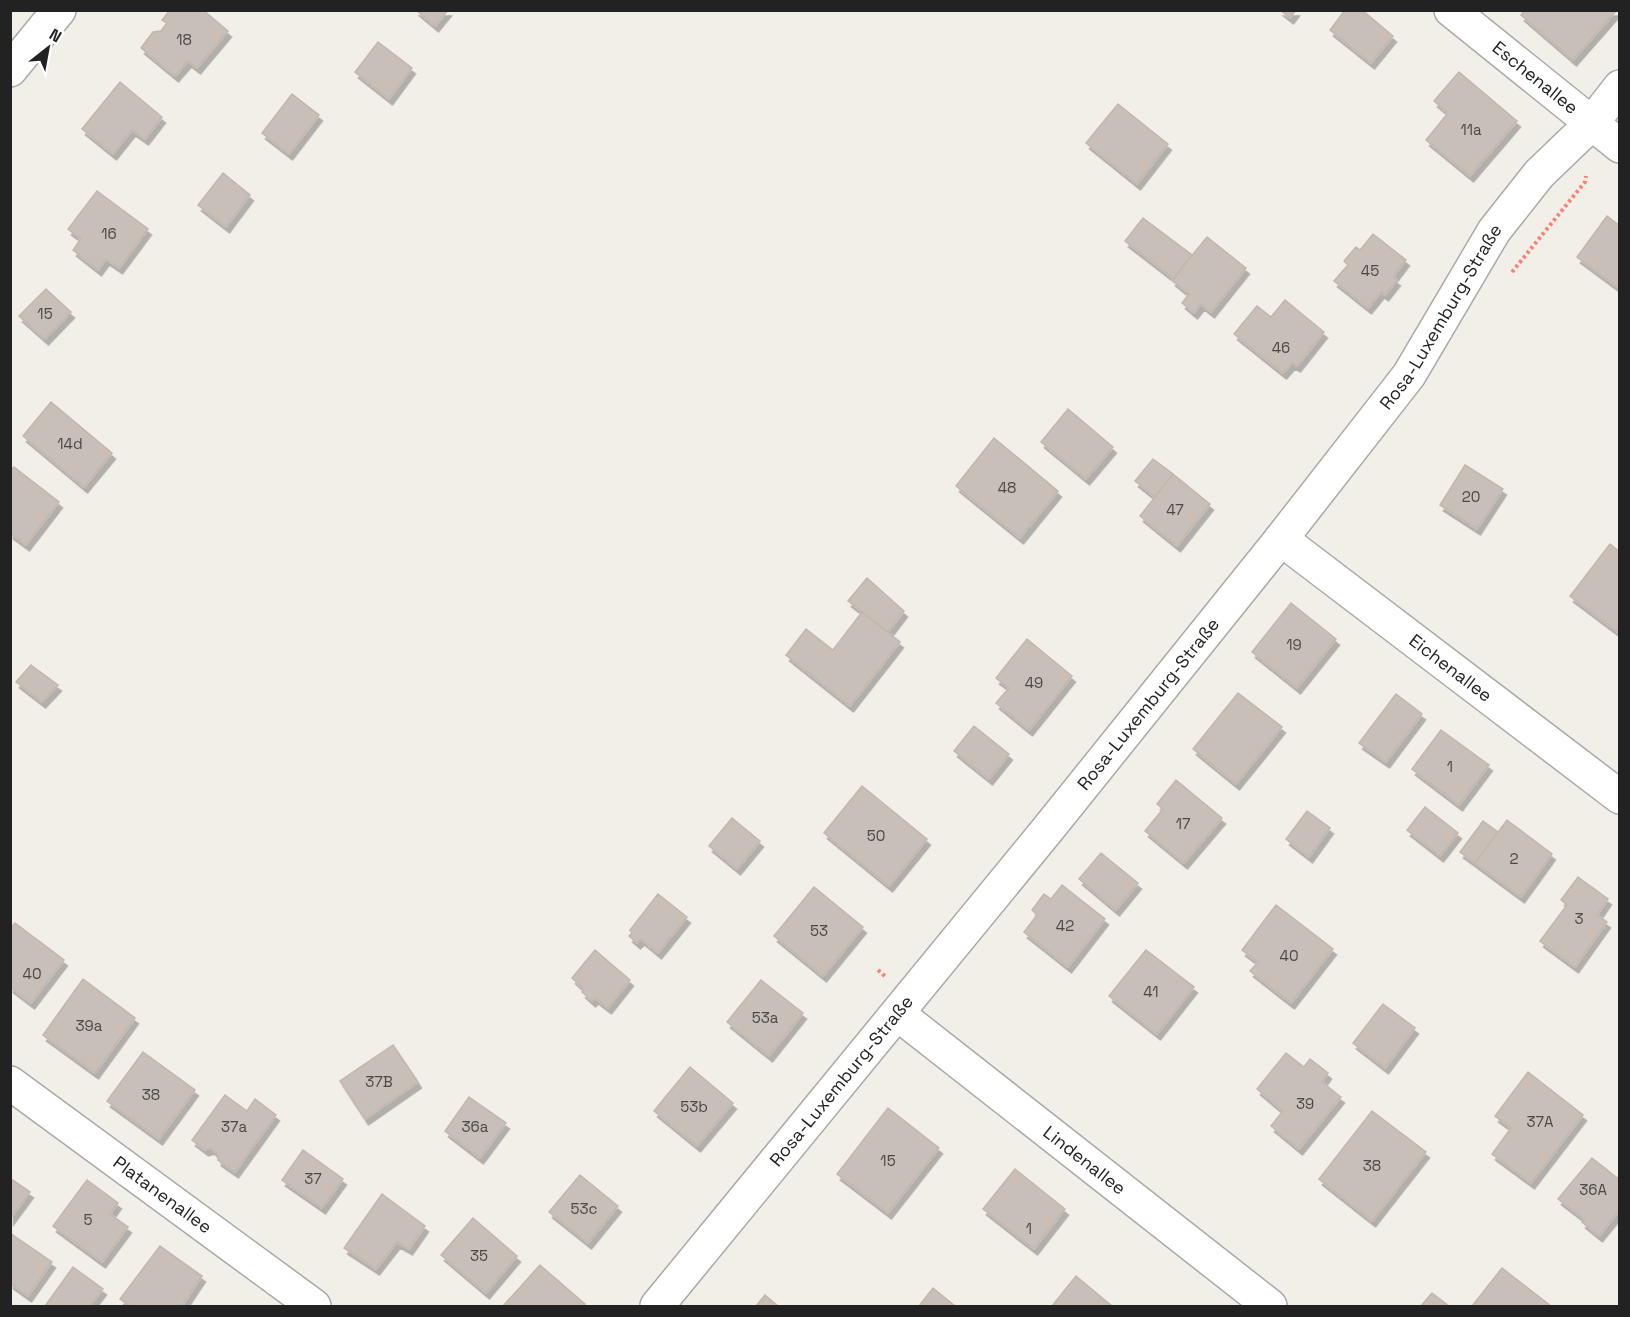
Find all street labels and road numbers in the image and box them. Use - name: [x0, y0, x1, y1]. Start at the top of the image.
- street label: Eschenallee: [1488, 36, 1583, 119]
- street label: Rosa-Luxemburg-Straße: [1374, 219, 1506, 414]
- street label: Rosa-Luxemburg-Straße: [1072, 613, 1224, 795]
- street label: Eichenallee: [1405, 629, 1497, 707]
- street label: Rosa-Luxemburg-Straße: [764, 990, 918, 1171]
- street label: Lindenallee: [1039, 1120, 1131, 1200]
- street label: Platanenallee: [109, 1151, 217, 1238]

